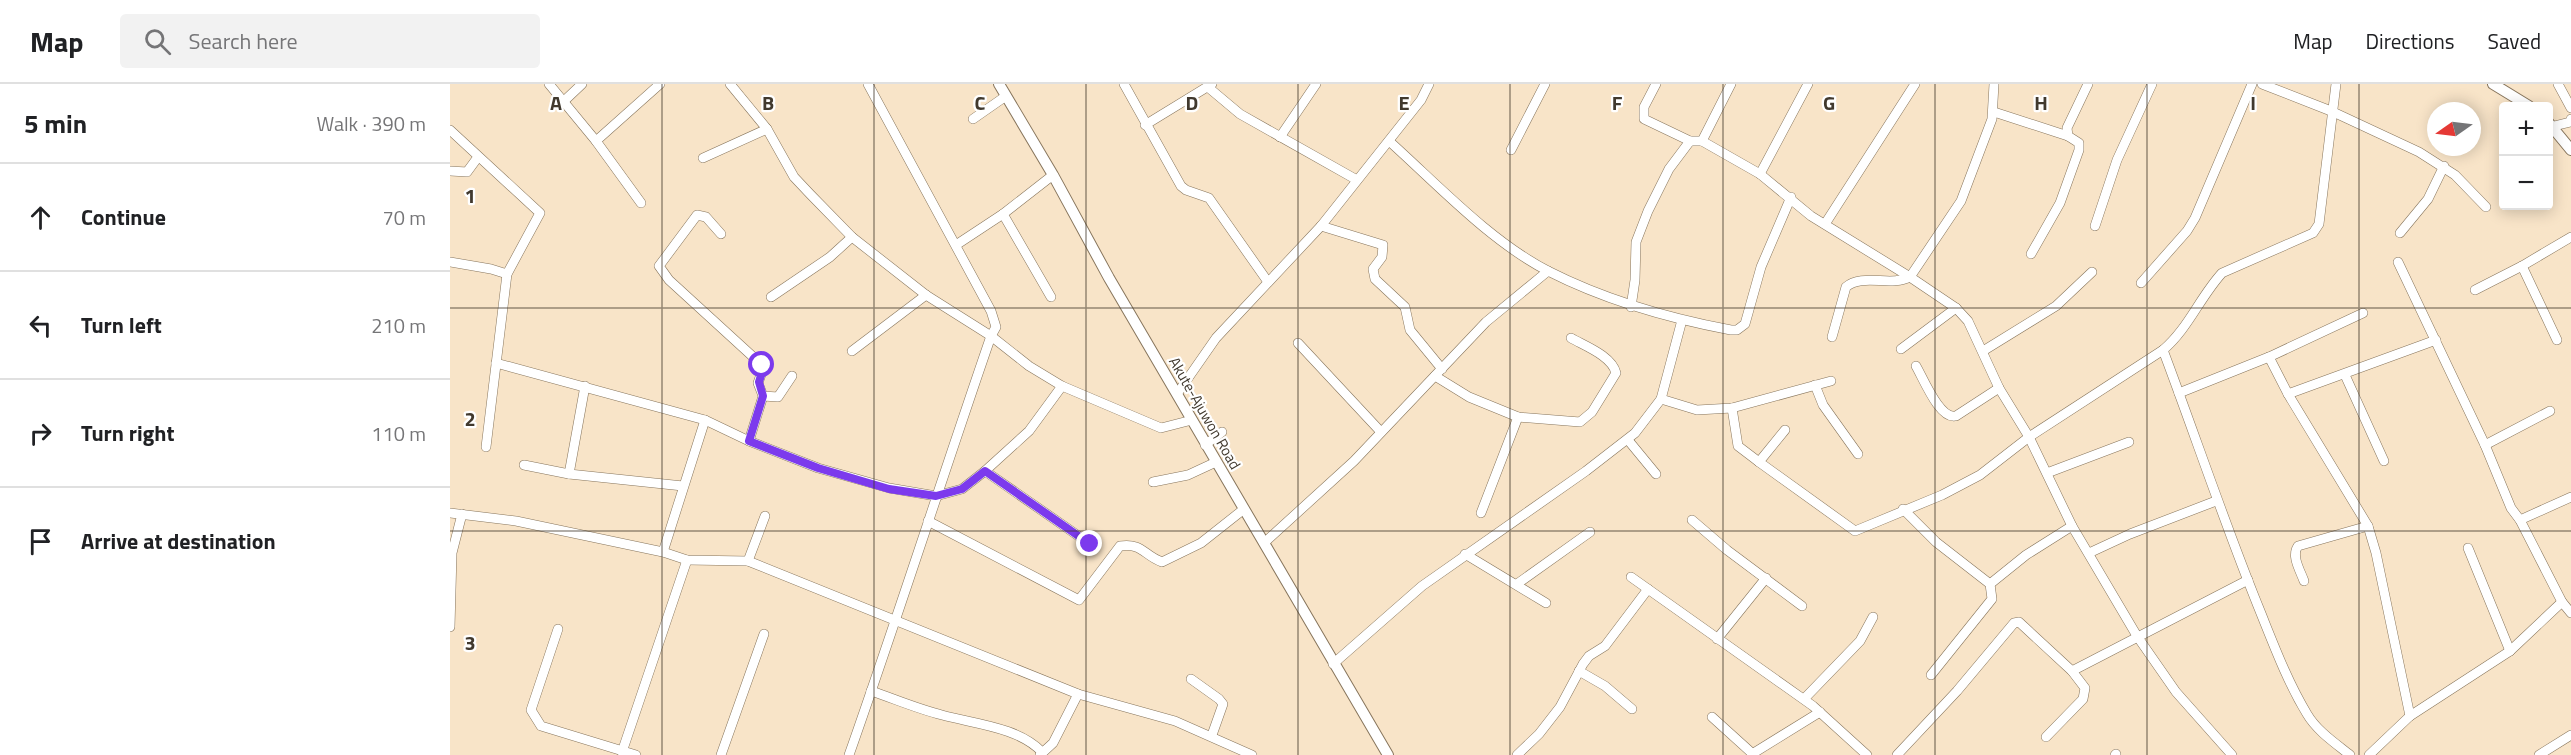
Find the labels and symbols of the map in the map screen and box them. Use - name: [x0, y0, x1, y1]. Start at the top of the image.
- text: A: [550, 87, 562, 118]
- text: B: [762, 87, 774, 118]
- text: C: [975, 87, 986, 118]
- text: D: [1186, 87, 1198, 118]
- text: E: [1398, 87, 1410, 118]
- text: F: [1612, 87, 1623, 118]
- text: G: [1823, 87, 1835, 118]
- text: H: [2034, 87, 2048, 118]
- text: I: [2250, 87, 2256, 118]
- north arrow: [2427, 102, 2481, 156]
- text: 1: [464, 180, 476, 211]
- route start: [748, 351, 774, 377]
- street label: Akute-Ajuwon Road: [1163, 352, 1247, 474]
- text: 2: [464, 403, 476, 434]
- route end: [1076, 530, 1102, 556]
- text: 3: [464, 627, 476, 658]

